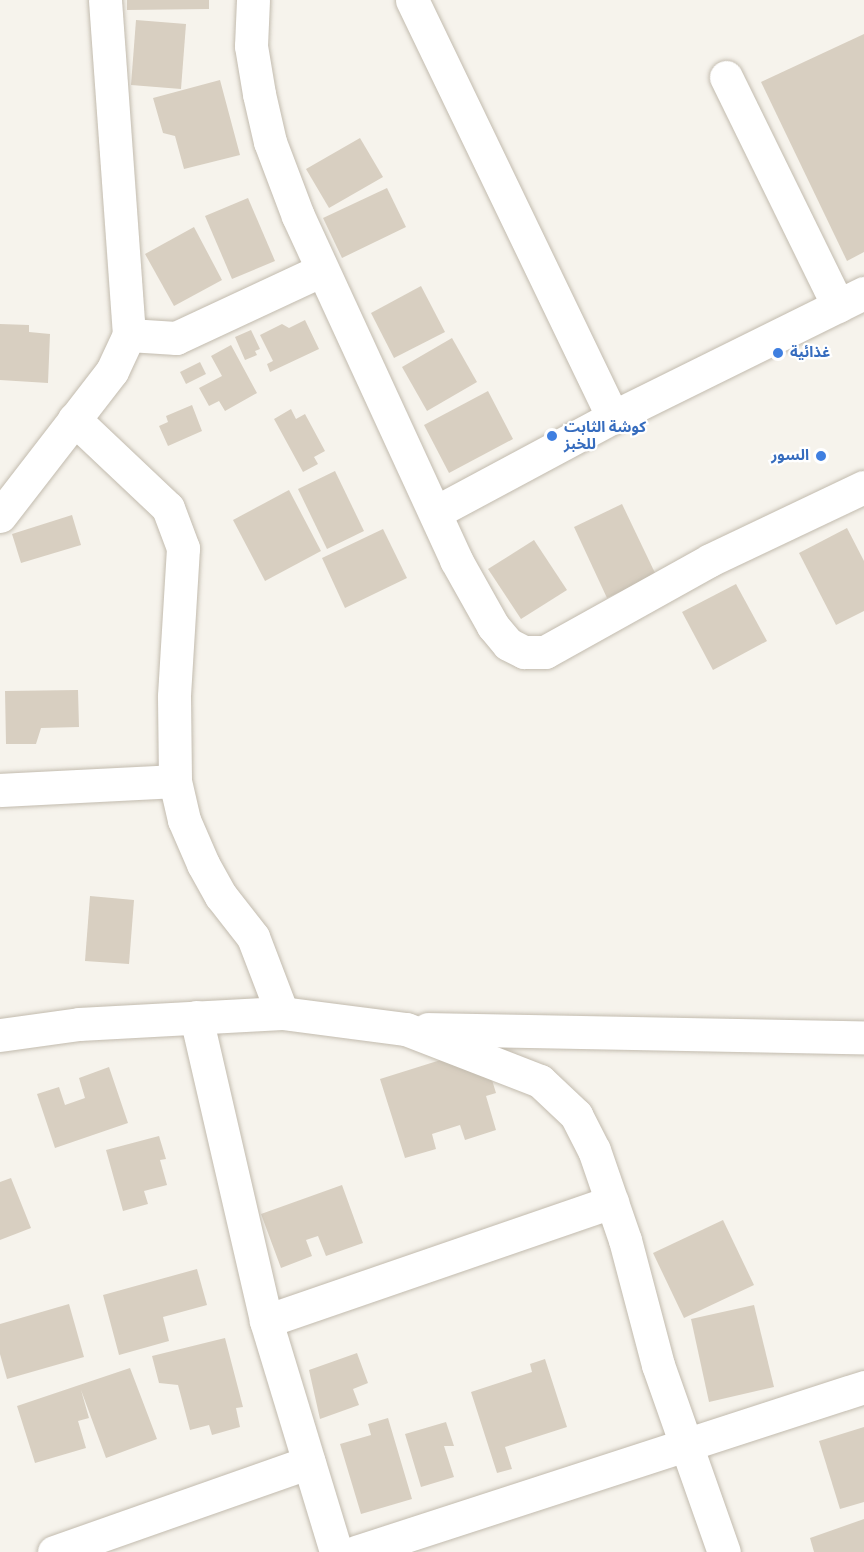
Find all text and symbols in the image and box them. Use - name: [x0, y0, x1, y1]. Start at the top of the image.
- place label: غذائية: [790, 344, 830, 362]
- marker: غذائية: [771, 346, 785, 360]
- place label: كوشة الثابت للخبز: [564, 418, 646, 453]
- marker: كوشة الثابت للخبز: [545, 429, 559, 443]
- place label: السور: [771, 447, 809, 465]
- marker: السور: [814, 449, 828, 463]

